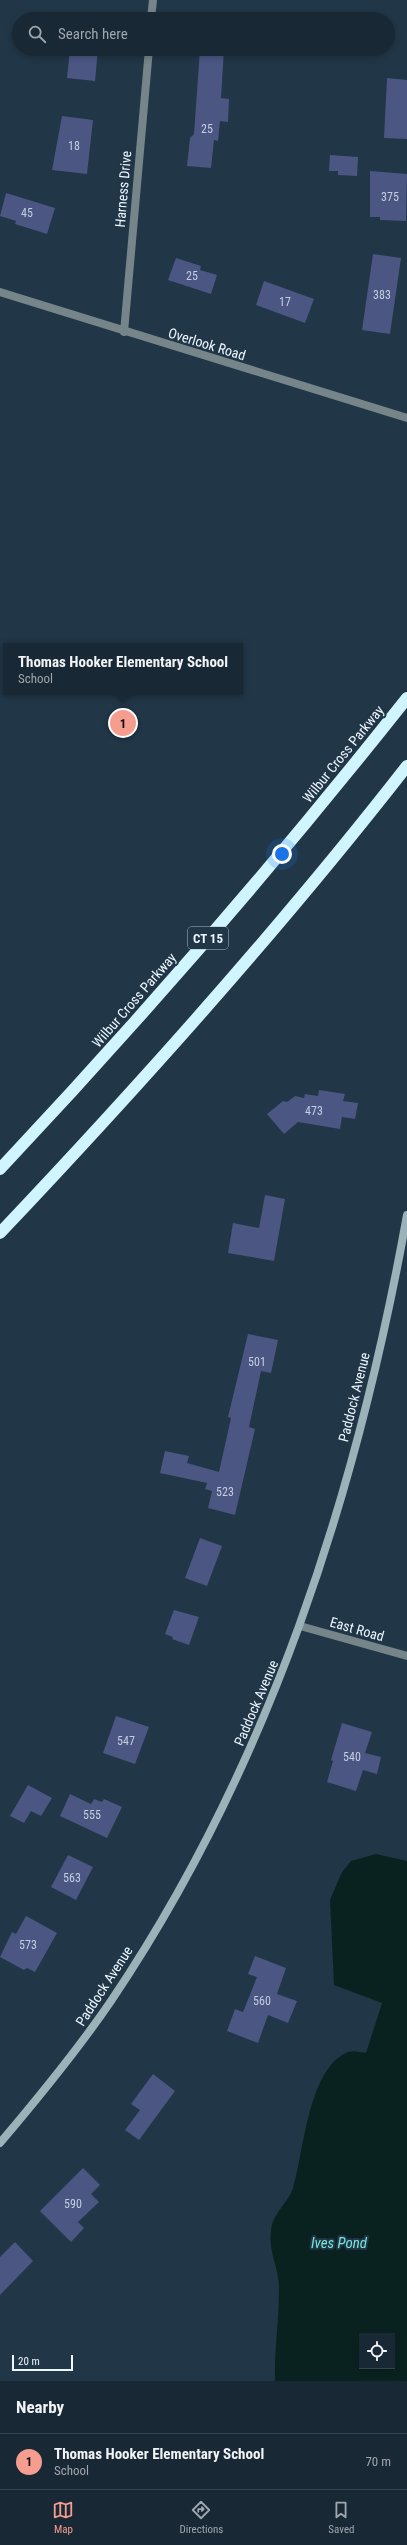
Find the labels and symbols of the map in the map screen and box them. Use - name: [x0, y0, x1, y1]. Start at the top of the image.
- house number: 25: [201, 122, 213, 136]
- house number: 18: [68, 139, 80, 153]
- street label: Harness Drive: [112, 150, 134, 228]
- house number: 375: [381, 190, 399, 204]
- house number: 45: [21, 206, 33, 220]
- house number: 25: [186, 269, 198, 283]
- house number: 383: [373, 288, 391, 302]
- house number: 17: [279, 295, 291, 309]
- street label: Overlook Road: [166, 325, 248, 363]
- street label: Wilbur Cross Parkway: [299, 702, 387, 806]
- pin: 1: [110, 708, 136, 738]
- your location: [272, 844, 292, 864]
- road number: CT 15: [188, 927, 228, 949]
- street label: Wilbur Cross Parkway: [89, 949, 179, 1050]
- house number: 473: [305, 1104, 323, 1118]
- street label: Paddock Avenue: [335, 1350, 373, 1443]
- house number: 501: [248, 1355, 266, 1369]
- house number: 523: [216, 1485, 234, 1499]
- street label: East Road: [328, 1614, 386, 1644]
- street label: Paddock Avenue: [231, 1657, 281, 1748]
- house number: 547: [117, 1734, 135, 1748]
- house number: 540: [343, 1750, 361, 1764]
- house number: 555: [83, 1808, 101, 1822]
- house number: 563: [63, 1871, 81, 1885]
- house number: 573: [19, 1938, 37, 1952]
- street label: Paddock Avenue: [72, 1943, 136, 2029]
- house number: 560: [253, 1994, 271, 2008]
- house number: 590: [64, 2197, 82, 2211]
- water label: Ives Pond: [311, 2234, 368, 2252]
- scale bar: [12, 2353, 73, 2372]

